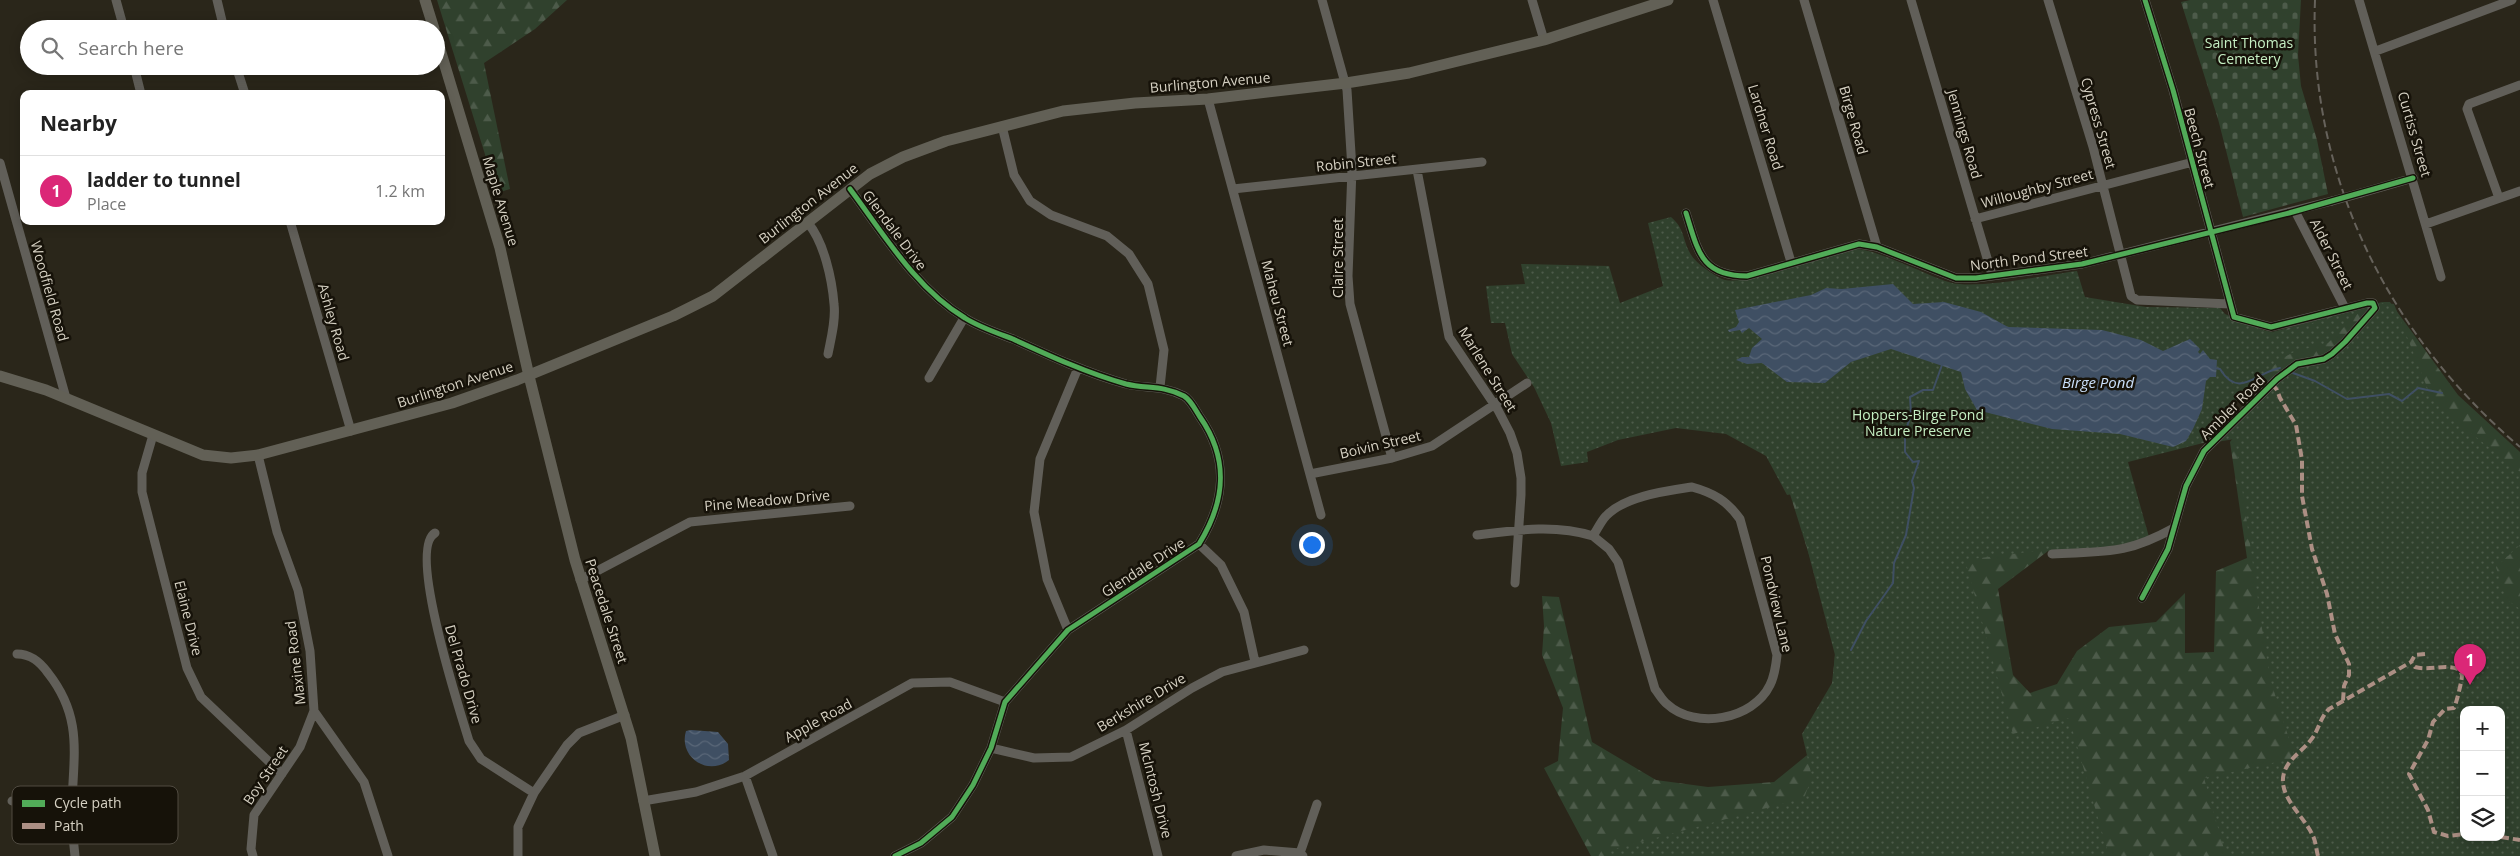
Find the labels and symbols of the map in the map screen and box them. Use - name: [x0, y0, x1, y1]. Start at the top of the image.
- park label: Saint Thomas Cemetery: [2205, 33, 2293, 68]
- street label: Burlington Avenue: [1149, 67, 1271, 97]
- street label: Cypress Street: [2077, 75, 2121, 171]
- street label: Lardner Road: [1744, 82, 1788, 172]
- street label: Birge Road: [1835, 83, 1873, 157]
- street label: Jennings Road: [1943, 85, 1987, 181]
- street label: Curtiss Street: [2394, 89, 2436, 179]
- street label: Beech Street: [2180, 106, 2220, 190]
- street label: Robin Street: [1315, 148, 1397, 176]
- street label: Maple Avenue: [478, 154, 524, 248]
- street label: Burlington Avenue: [754, 158, 862, 248]
- street label: Willoughby Street: [1979, 164, 2095, 212]
- street label: Glendale Drive: [859, 186, 931, 274]
- street label: Alder Street: [2306, 215, 2358, 293]
- street label: Claire Street: [1328, 218, 1347, 298]
- street label: Woodfield Road: [27, 239, 73, 343]
- street label: North Pond Street: [1969, 241, 2089, 275]
- street label: Maheu Street: [1257, 258, 1299, 348]
- street label: Ashley Road: [314, 281, 354, 363]
- street label: Marlene Street: [1454, 323, 1522, 415]
- street label: Burlington Avenue: [395, 356, 516, 412]
- street label: Ambler Road: [2195, 370, 2269, 444]
- water label: Birge Pond: [2062, 372, 2134, 392]
- park label: Hoppers-Birge Pond Nature Preserve: [1852, 405, 1984, 440]
- street label: Boivin Street: [1337, 425, 1423, 463]
- street label: Pine Meadow Drive: [703, 485, 831, 515]
- your location: [1299, 532, 1325, 558]
- street label: Glendale Drive: [1098, 533, 1188, 601]
- street label: Pondview Lane: [1757, 554, 1797, 654]
- street label: Peacedale Street: [581, 556, 633, 666]
- street label: Elaine Drive: [170, 578, 208, 658]
- street label: Maxine Road: [280, 620, 310, 706]
- street label: Del Prado Drive: [441, 622, 487, 726]
- pin: 1: [2454, 644, 2486, 685]
- street label: Berkshire Drive: [1093, 668, 1189, 736]
- street label: Apple Road: [781, 694, 855, 746]
- street label: McIntosh Drive: [1135, 740, 1177, 840]
- street label: Boy Street: [238, 742, 292, 808]
- legend: [12, 786, 178, 844]
- text: Cycle path: [54, 793, 122, 812]
- text: Path: [54, 816, 84, 835]

